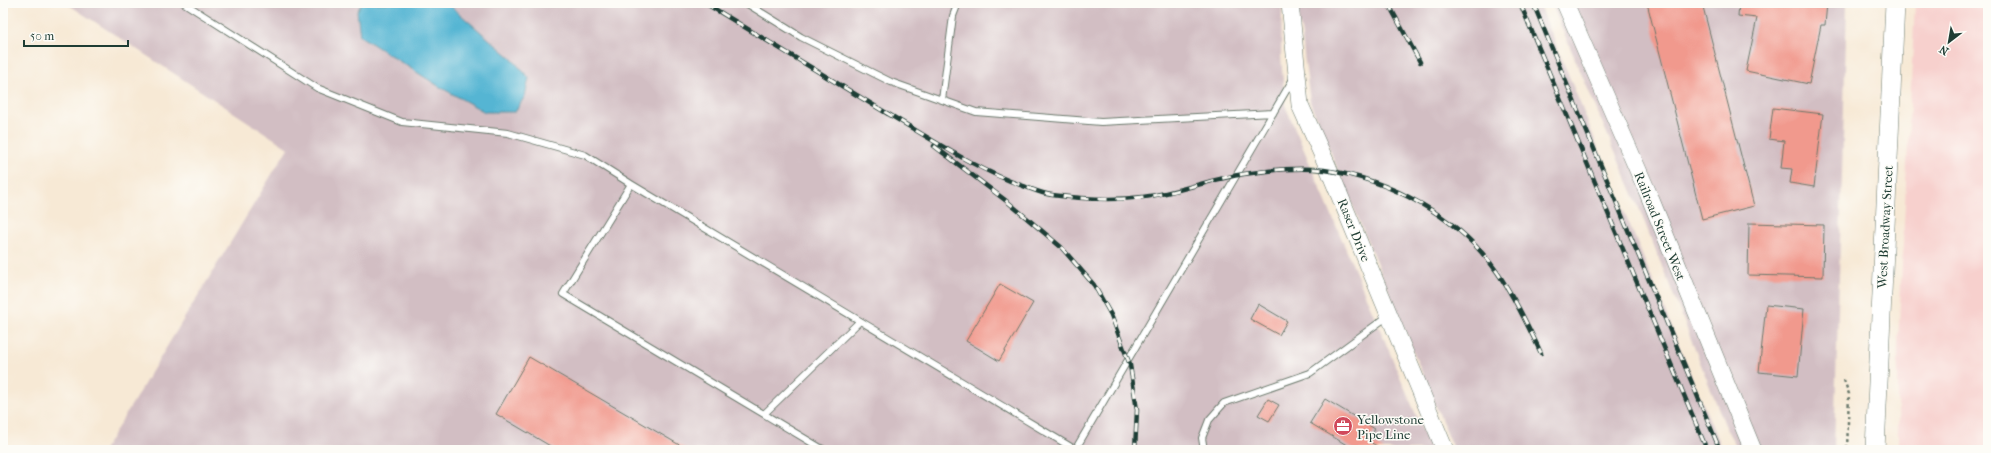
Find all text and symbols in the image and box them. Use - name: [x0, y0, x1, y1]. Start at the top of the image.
- scale bar: [24, 22, 128, 48]
- north arrow: [1929, 22, 1969, 62]
- text: 50 m: [30, 29, 54, 43]
- text: N: [1937, 42, 1951, 58]
- street label: West Broadway Street: [1874, 165, 1896, 290]
- street label: Railroad Street West: [1631, 169, 1689, 283]
- street label: Raser Drive: [1335, 196, 1374, 264]
- place label: Yellowstone Pipe Line: [1356, 412, 1425, 442]
- office icon: Yellowstone Pipe Line: [1332, 415, 1354, 437]

